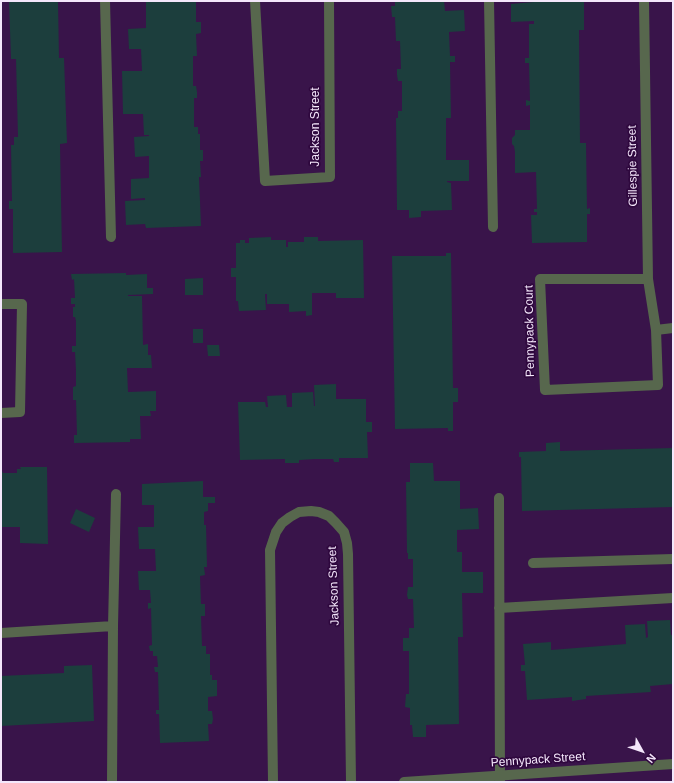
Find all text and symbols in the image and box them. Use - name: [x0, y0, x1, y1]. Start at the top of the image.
- street label: Jackson Street: [309, 87, 323, 167]
- street label: Gillespie Street: [625, 125, 641, 207]
- street label: Pennypack Court: [522, 285, 538, 377]
- street label: Jackson Street: [325, 546, 343, 626]
- north arrow: [622, 731, 662, 771]
- street label: Pennypack Street: [490, 750, 586, 770]
- text: N: [644, 752, 658, 766]

